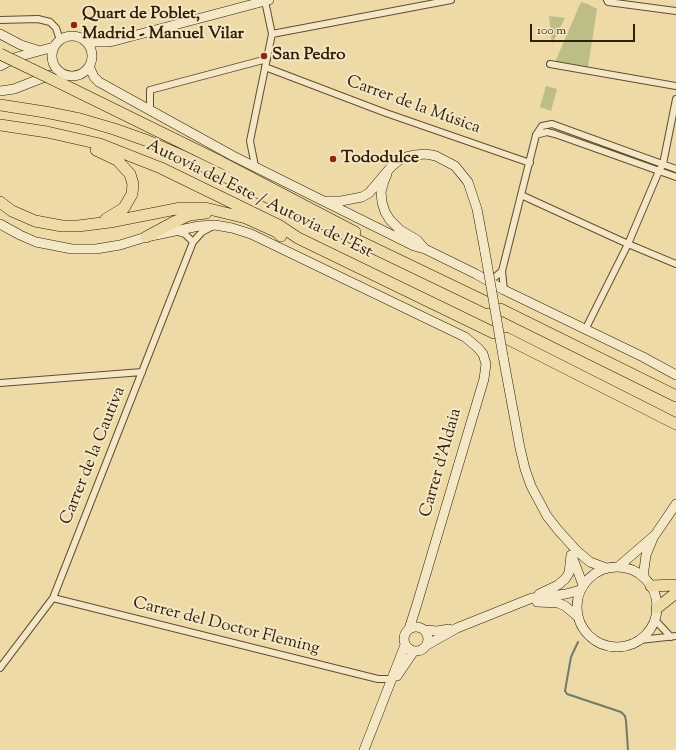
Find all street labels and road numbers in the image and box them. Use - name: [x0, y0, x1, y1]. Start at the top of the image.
- street label: Carrer de la Música: [343, 72, 483, 140]
- street label: Autovía del Este / Autovia de l'Est: [143, 136, 375, 264]
- street label: Carrer de la Cautiva: [57, 384, 131, 528]
- street label: Carrer d'Aldaia: [417, 406, 467, 520]
- street label: Carrer del Doctor Fleming: [130, 594, 322, 660]

